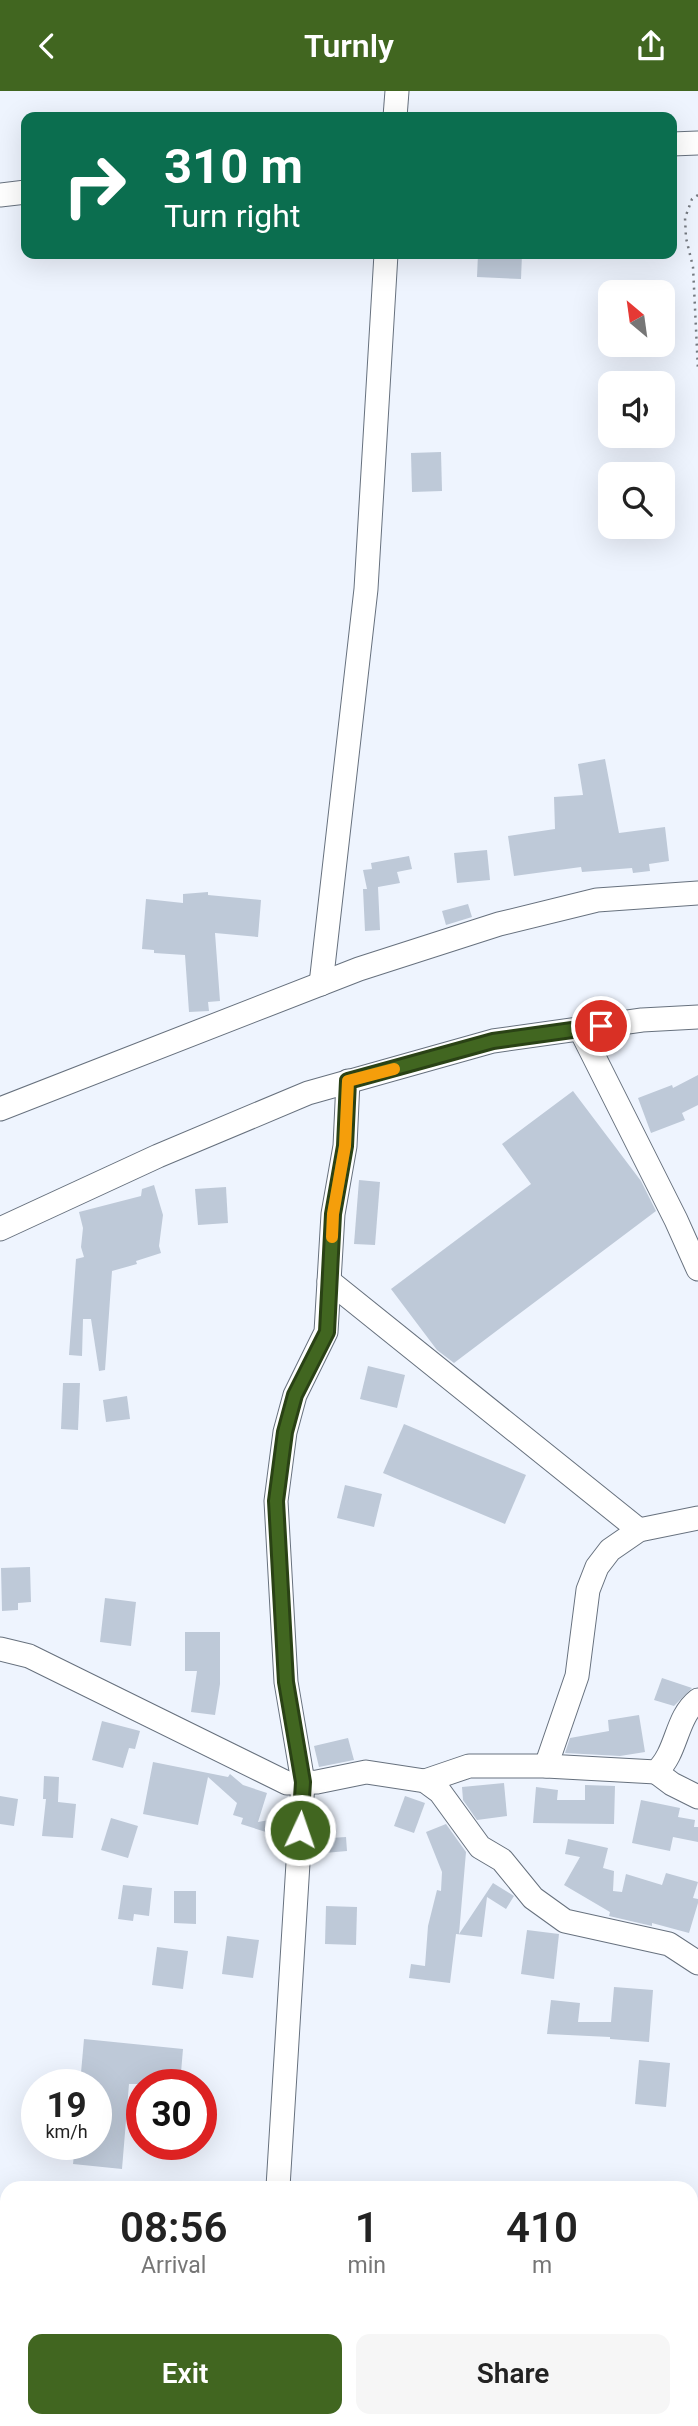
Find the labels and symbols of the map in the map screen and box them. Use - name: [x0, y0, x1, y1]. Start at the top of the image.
- north arrow: [598, 280, 676, 357]
- pin: [571, 996, 631, 1056]
- position arrow: [263, 1793, 337, 1867]
- speed limit sign: 30: [126, 2069, 217, 2160]

